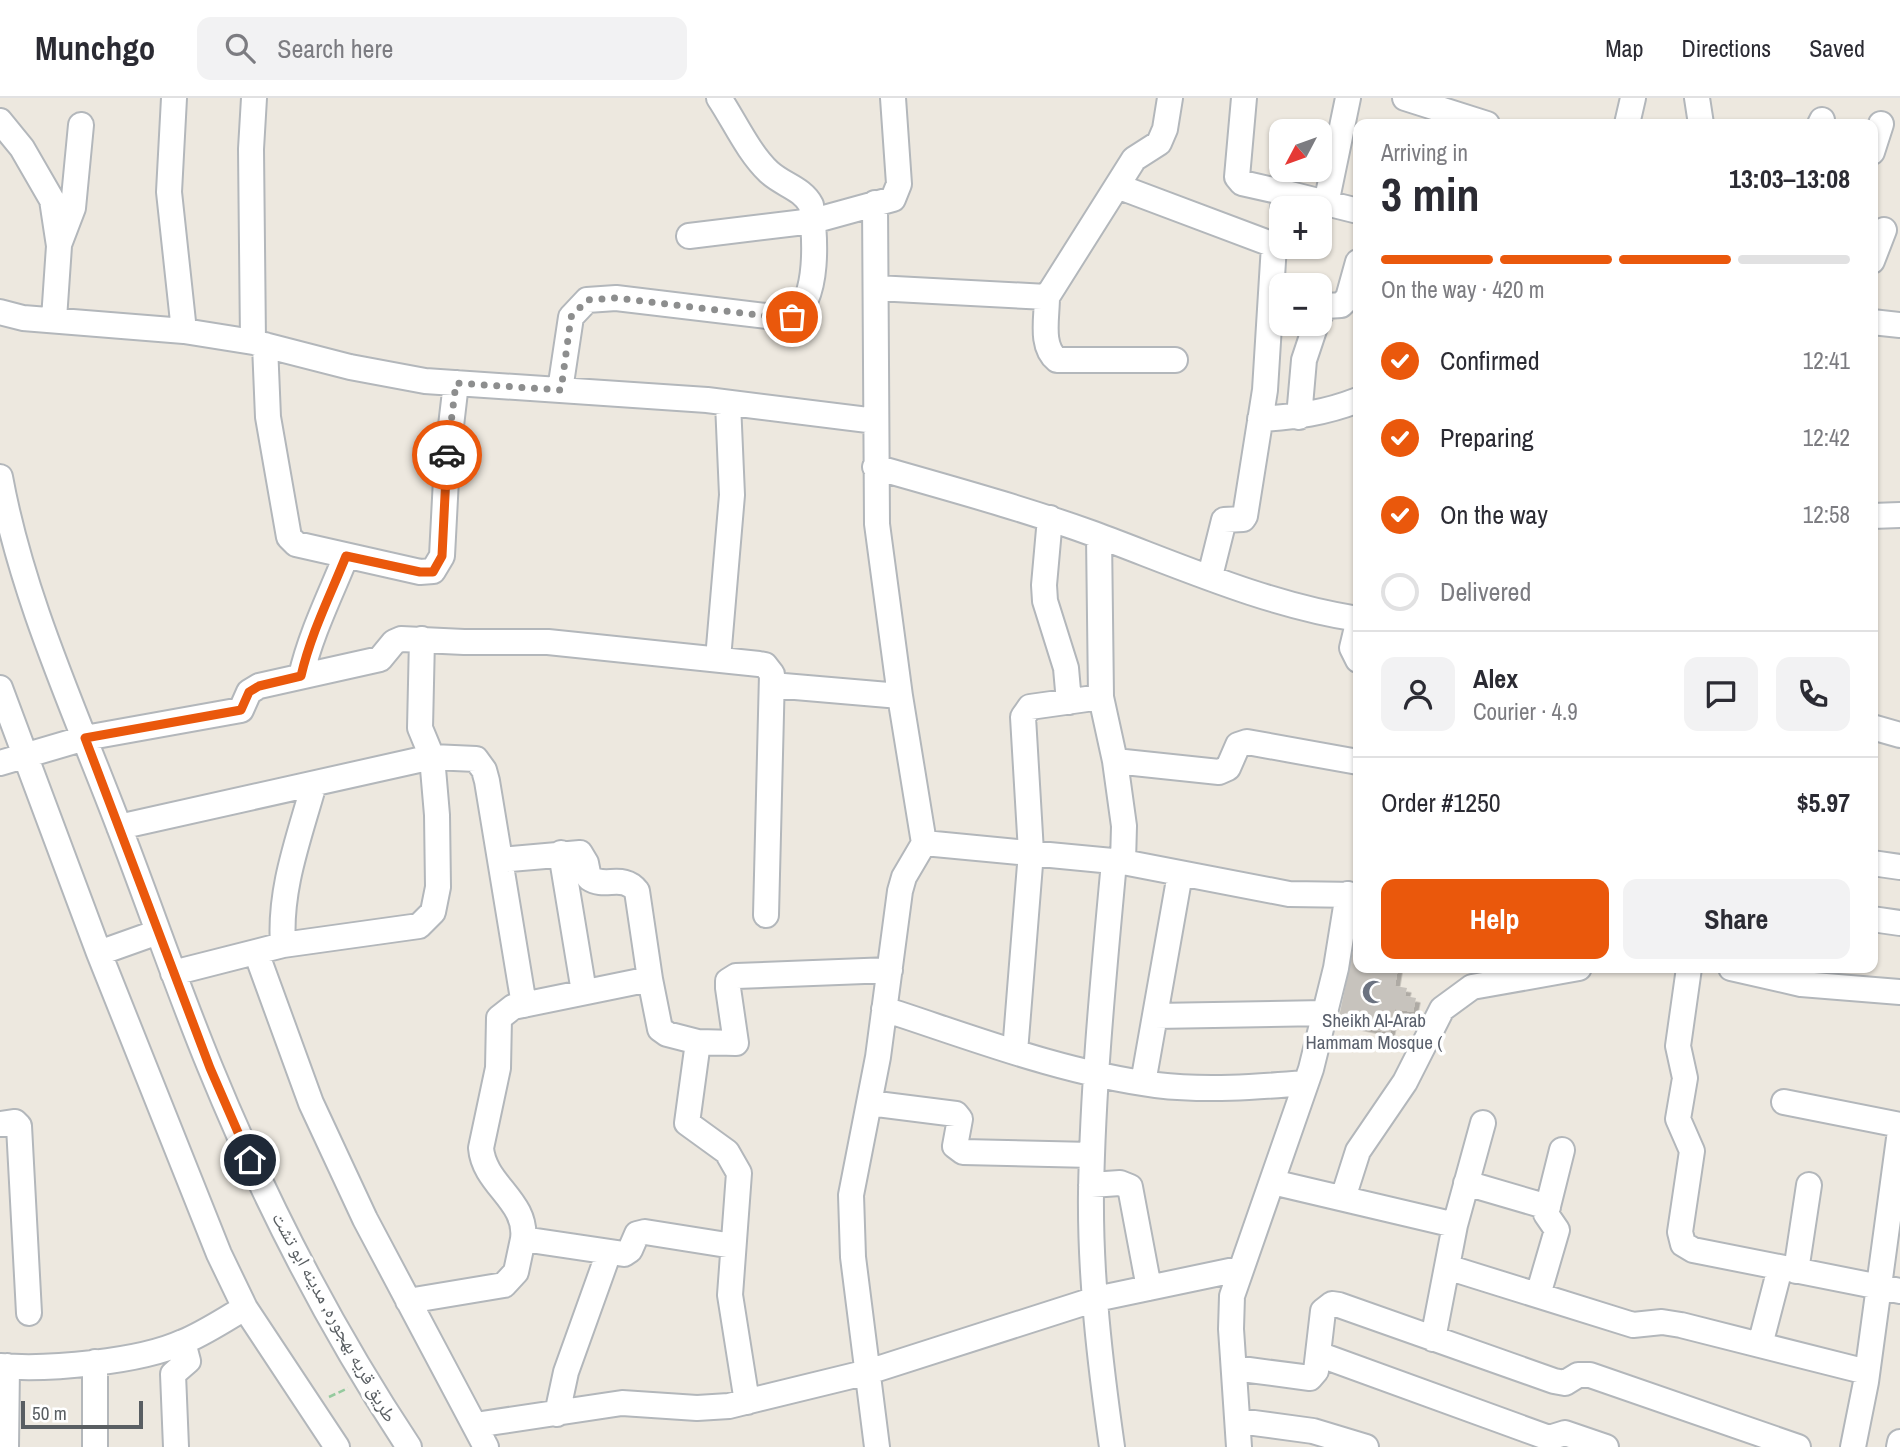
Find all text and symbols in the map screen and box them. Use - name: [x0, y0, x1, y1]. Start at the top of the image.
- search box: [197, 17, 687, 80]
- text: Munchgo: [35, 26, 155, 70]
- icon: search: [221, 29, 259, 67]
- text: Search here: [277, 31, 393, 66]
- text: Map: [1605, 32, 1643, 64]
- text: Directions: [1681, 32, 1771, 64]
- text: Saved: [1809, 32, 1865, 64]
- north arrow: [1269, 119, 1332, 182]
- map controls: [1269, 119, 1332, 336]
- text: Arriving in: [1381, 137, 1468, 168]
- text: 13:03–13:08: [1729, 161, 1850, 196]
- text: 3 min: [1381, 163, 1480, 225]
- button: +: [1269, 196, 1332, 259]
- button: −: [1269, 273, 1332, 336]
- text: On the way · 420 m: [1381, 274, 1545, 305]
- pin: [762, 287, 822, 347]
- icon: bag: [773, 298, 811, 336]
- icon: check: [1381, 342, 1419, 380]
- text: Confirmed: [1440, 343, 1540, 378]
- text: 12:41: [1803, 345, 1850, 376]
- icon: check: [1381, 419, 1419, 457]
- courier: [412, 420, 482, 490]
- text: Preparing: [1440, 420, 1534, 455]
- text: 12:42: [1803, 422, 1850, 453]
- icon: car: [428, 436, 466, 474]
- icon: check: [1381, 496, 1419, 534]
- text: On the way: [1440, 497, 1548, 532]
- text: 12:58: [1803, 499, 1850, 530]
- text: Delivered: [1440, 574, 1531, 609]
- button: person: [1381, 657, 1455, 731]
- button: chat: [1684, 657, 1758, 731]
- button: phone: [1776, 657, 1850, 731]
- text: Alex: [1473, 661, 1518, 696]
- text: Courier · 4.9: [1473, 696, 1578, 727]
- text: Order #1250: [1381, 785, 1501, 820]
- text: $5.97: [1797, 785, 1850, 820]
- button: Help: [1381, 879, 1609, 959]
- button: Share: [1623, 879, 1850, 959]
- mosque icon: Sheikh Al-Arab Hammam Mosque (: [1360, 978, 1388, 1006]
- place label: Sheikh Al-Arab Hammam Mosque (: [1306, 1007, 1442, 1055]
- pin: [220, 1130, 280, 1190]
- icon: home: [231, 1141, 269, 1179]
- street label: طريق قريه بهجوره, مدينه ابو تشت: [266, 1207, 404, 1427]
- scale bar: [21, 1398, 144, 1430]
- text: 50 m: [32, 1400, 67, 1426]

